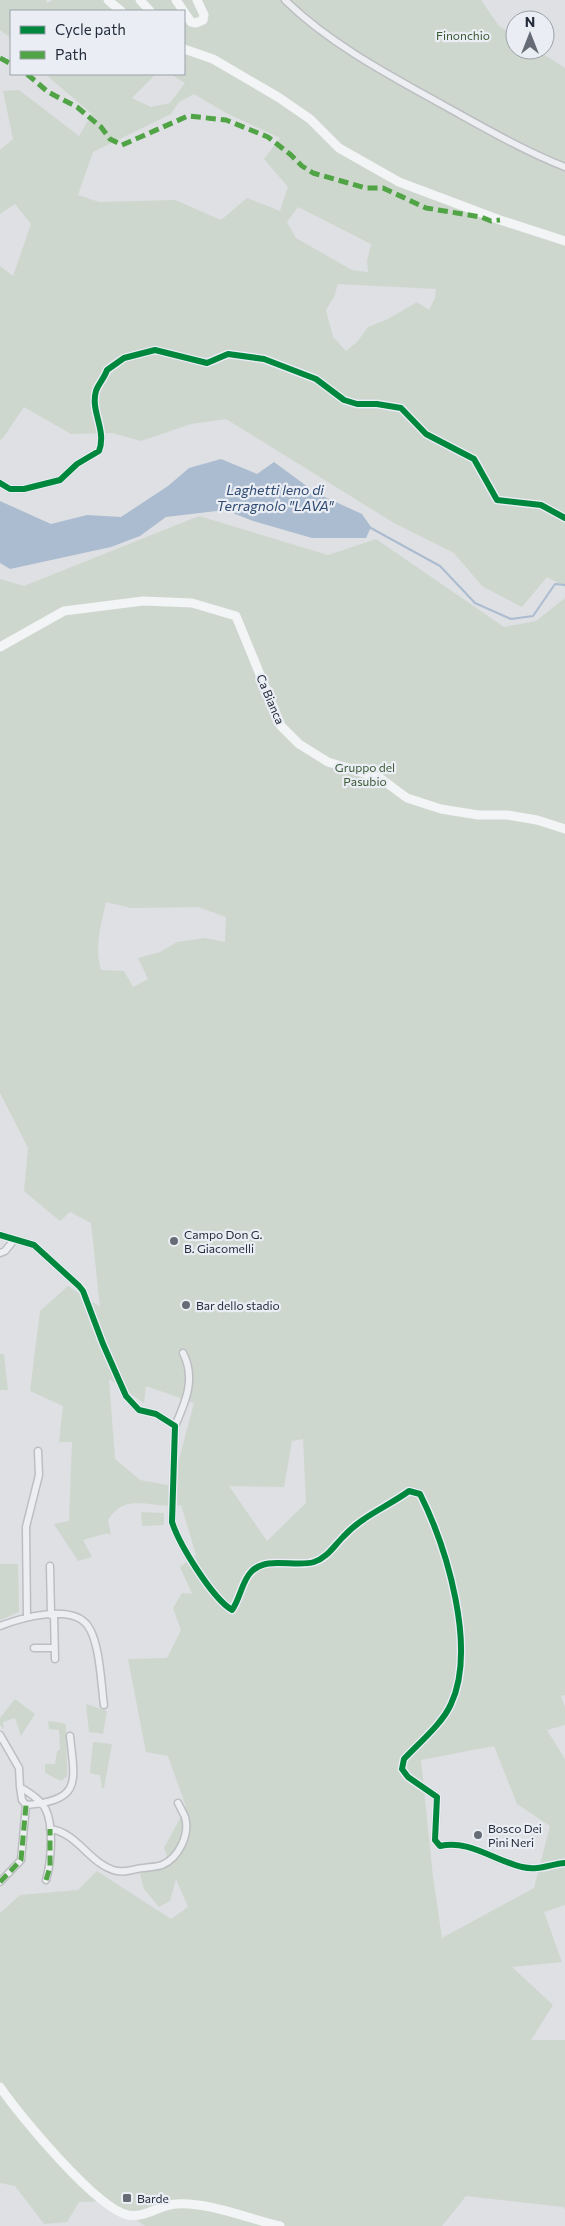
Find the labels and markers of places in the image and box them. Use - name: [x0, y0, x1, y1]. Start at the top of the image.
- place label: Campo Don G. B. Giacomelli: [184, 1227, 263, 1255]
- marker: Campo Don G. B. Giacomelli: [168, 1235, 180, 1247]
- place label: Bar dello stadio: [196, 1298, 280, 1312]
- marker: Bar dello stadio: [180, 1299, 192, 1311]
- place label: Bosco Dei Pini Neri: [488, 1821, 542, 1849]
- marker: Bosco Dei Pini Neri: [472, 1829, 484, 1841]
- place label: Barde: [137, 2191, 169, 2205]
- marker: Barde: [121, 2192, 133, 2204]

